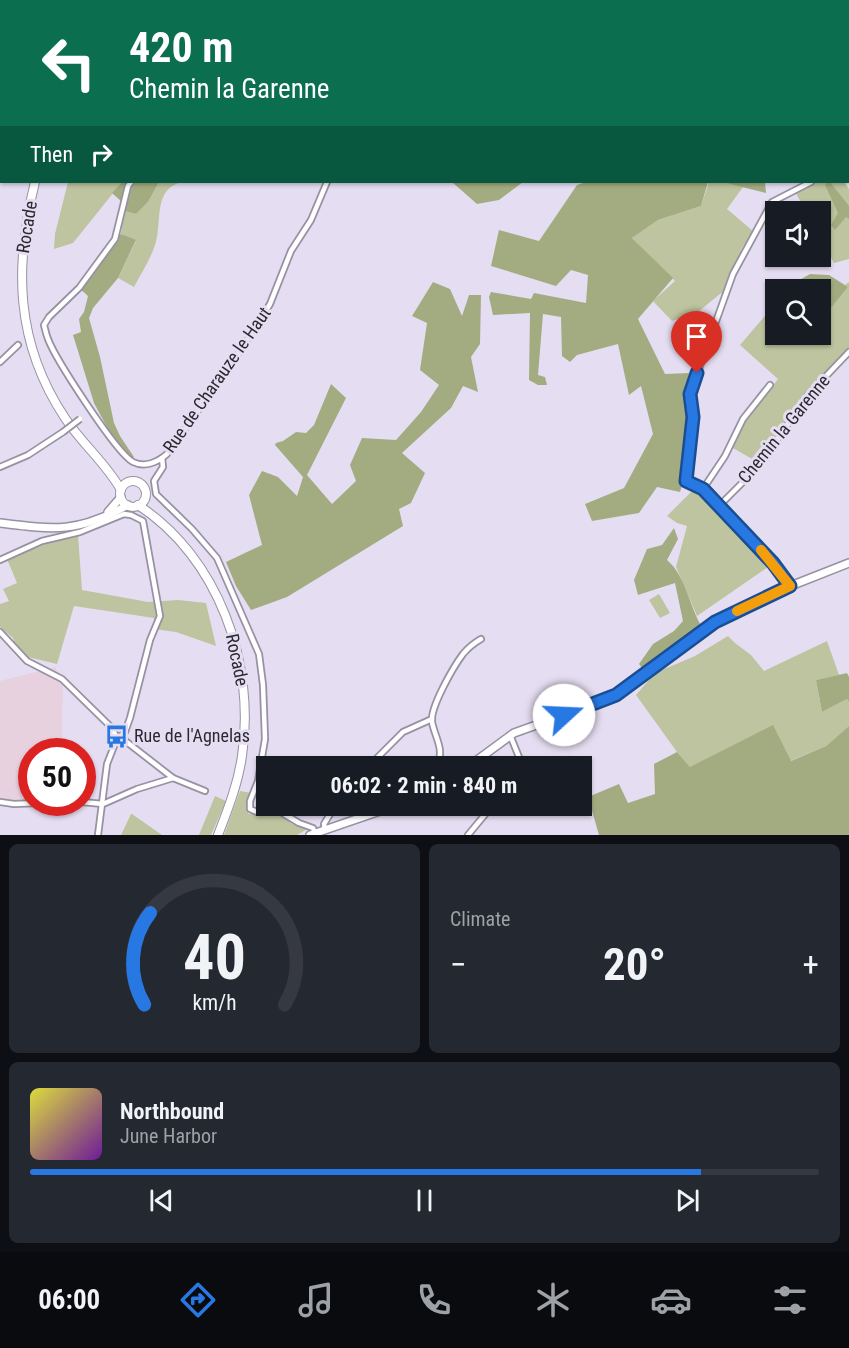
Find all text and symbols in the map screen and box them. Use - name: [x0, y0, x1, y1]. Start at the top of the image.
- text: 420 m: [129, 23, 234, 72]
- icon: left: [30, 24, 108, 102]
- text: Chemin la Garenne: [129, 73, 329, 105]
- icon: right: [85, 138, 118, 171]
- text: Then: [30, 142, 73, 167]
- street label: Rocade: [12, 199, 41, 255]
- map controls: [765, 201, 831, 345]
- button: sound: [765, 201, 831, 267]
- button: search: [765, 279, 831, 345]
- street label: Rue de Charauze le Haut: [158, 303, 275, 457]
- pin: [671, 311, 722, 373]
- icon: arrive: [680, 320, 713, 353]
- street label: Chemin la Garenne: [733, 370, 834, 487]
- street label: Rocade: [222, 632, 253, 688]
- position arrow: [532, 683, 596, 747]
- bus stop icon: Rue de l'Agnelas: [103, 723, 129, 749]
- place label: Rue de l'Agnelas: [134, 725, 250, 746]
- speed limit sign: 50: [18, 738, 96, 816]
- text: 06:02 · 2 min · 840 m: [331, 773, 517, 798]
- text: Climate: [450, 907, 510, 931]
- text: 40: [183, 921, 246, 994]
- text: 20°: [603, 938, 666, 991]
- text: −: [450, 945, 467, 984]
- text: +: [803, 945, 819, 984]
- text: km/h: [192, 991, 237, 1016]
- text: Northbound: [120, 1099, 224, 1124]
- text: June Harbor: [120, 1124, 217, 1148]
- icon: previous: [145, 1184, 178, 1217]
- icon: pause: [408, 1184, 441, 1217]
- icon: next: [671, 1184, 704, 1217]
- icon: directions: [177, 1279, 219, 1321]
- icon: music: [295, 1279, 337, 1321]
- icon: phone: [413, 1279, 455, 1321]
- icon: climate: [532, 1279, 574, 1321]
- icon: car: [650, 1279, 692, 1321]
- icon: filters: [769, 1279, 811, 1321]
- text: 06:00: [38, 1284, 100, 1316]

